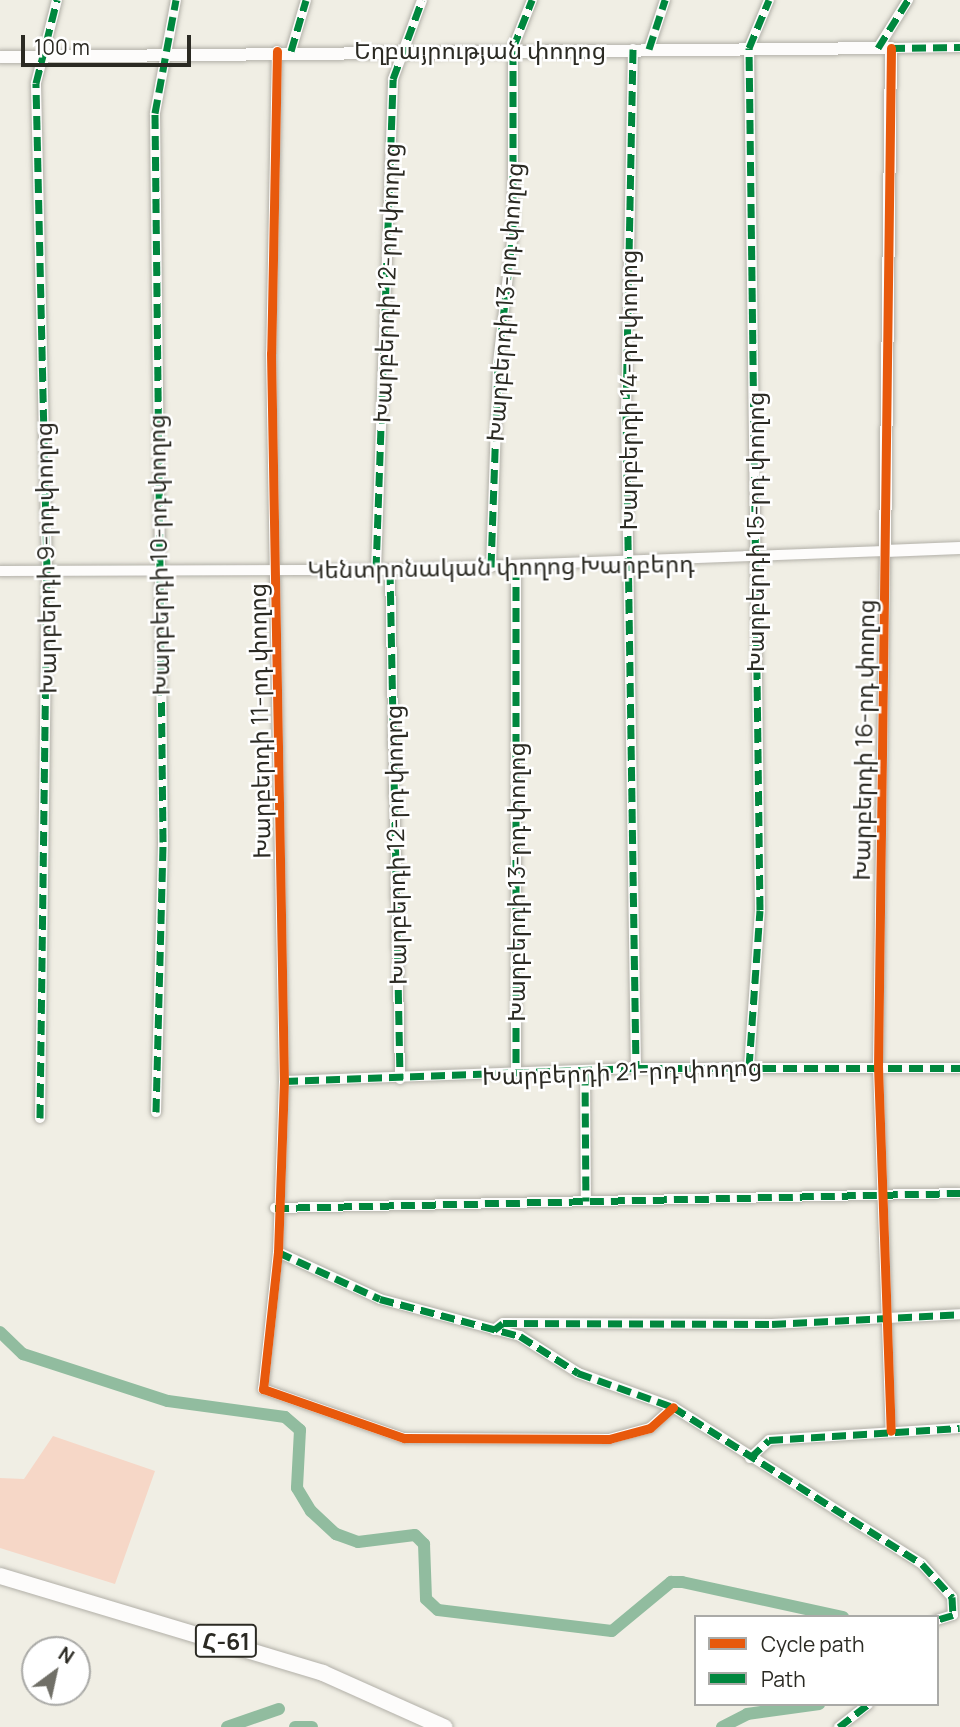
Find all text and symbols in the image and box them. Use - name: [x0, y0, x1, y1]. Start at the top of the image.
- scale bar: [24, 21, 194, 65]
- text: 100 m: [34, 33, 90, 61]
- street label: Եղբայրության փողոց: [354, 36, 606, 64]
- street label: Խարբերդի 12-րդ փողոց: [367, 142, 405, 424]
- street label: Խարբերդի 13-րդ փողոց: [480, 161, 528, 443]
- street label: Խարբերդի 14-րդ փողոց: [614, 250, 642, 530]
- street label: Խարբերդի 15-րդ փողոց: [741, 392, 769, 672]
- street label: Խարբերդի 10-րդ փողոց: [141, 414, 175, 696]
- street label: Խարբերդի 9-րդ փողոց: [28, 422, 62, 694]
- street label: Կենտրոնական փողոց Խարբերդ: [307, 548, 695, 584]
- street label: Խարբերդի 11-րդ փողոց: [242, 583, 276, 859]
- street label: Խարբերդի 16-րդ փողոց: [846, 599, 880, 881]
- street label: Խարբերդի 12-րդ փողոց: [378, 705, 412, 985]
- street label: Խարբերդի 13-րդ փողոց: [502, 742, 530, 1022]
- street label: Խարբերդի 21-րդ փողոց: [481, 1052, 763, 1090]
- legend: [694, 1615, 939, 1706]
- road number: Հ-61: [194, 1622, 258, 1660]
- text: Cycle path: [761, 1630, 864, 1658]
- north arrow: [21, 1636, 91, 1706]
- text: N: [54, 1640, 79, 1670]
- text: Path: [761, 1665, 806, 1693]

